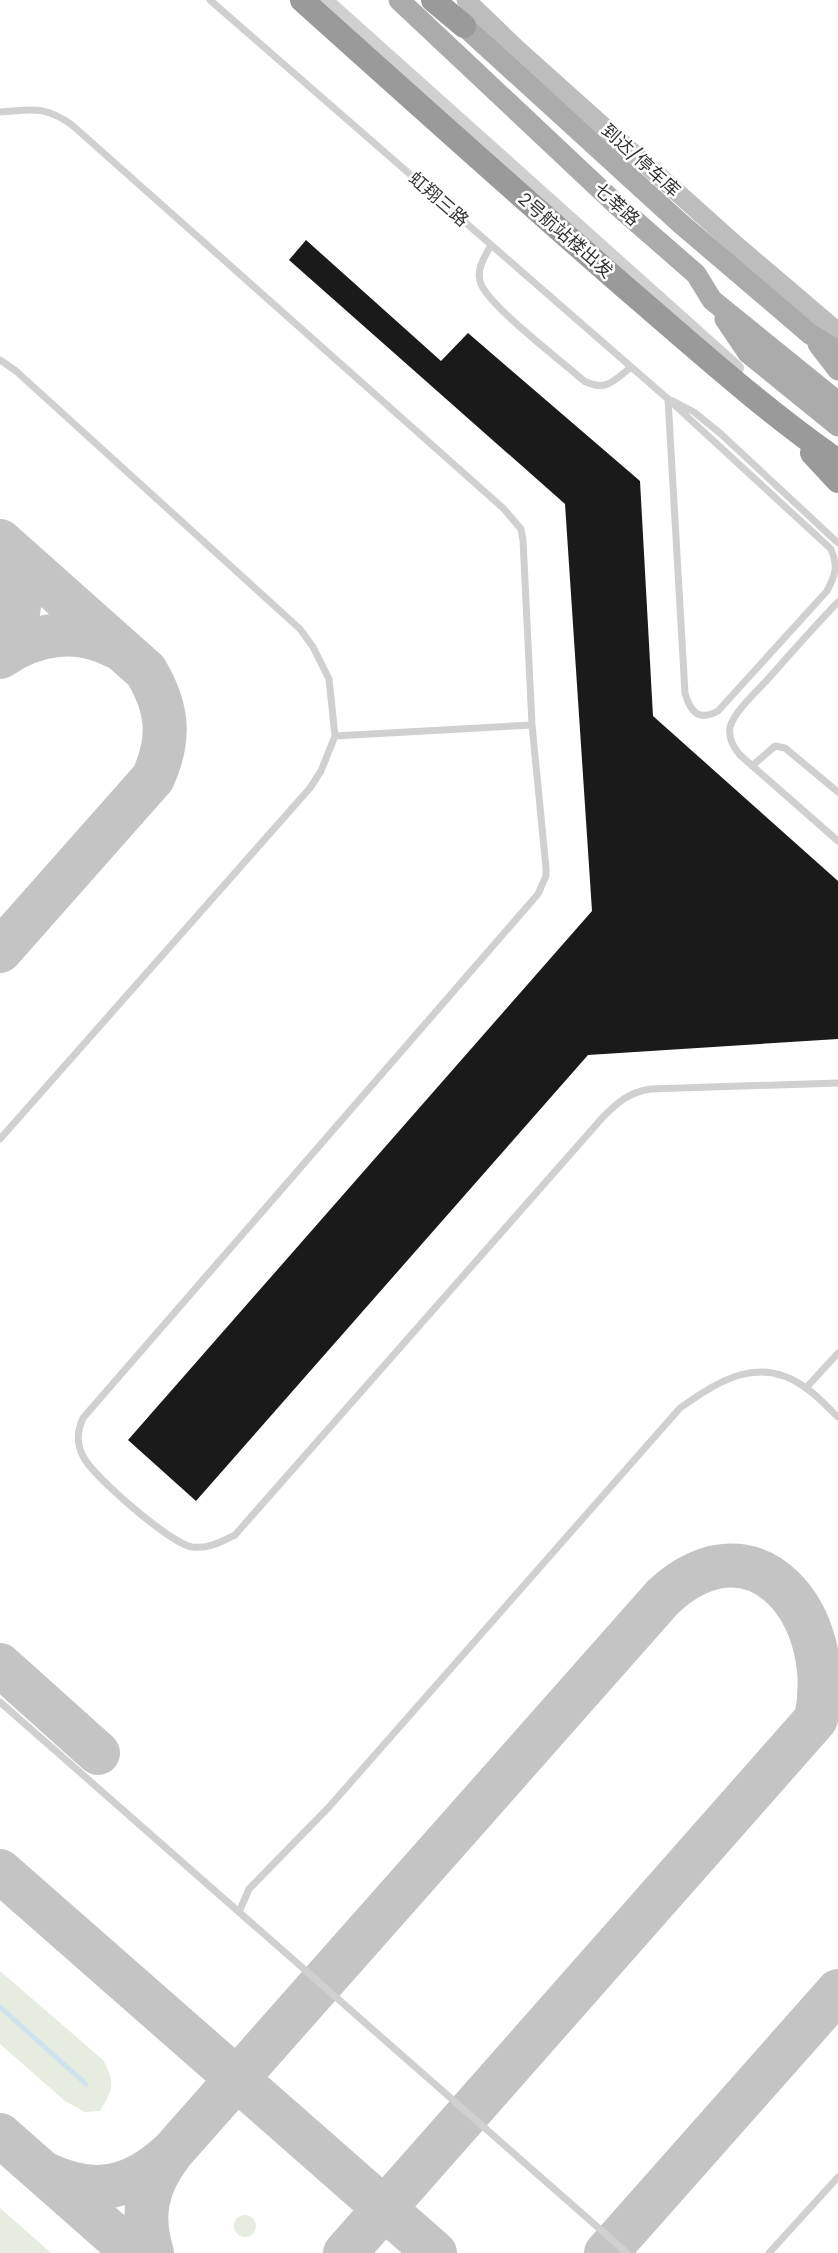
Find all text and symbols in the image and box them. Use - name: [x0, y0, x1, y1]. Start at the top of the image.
- street label: 到达/停车库: [596, 118, 686, 202]
- street label: 虹翔三路: [404, 166, 474, 232]
- street label: 七莘路: [589, 177, 645, 231]
- street label: 2号航站楼出发: [513, 187, 619, 283]

